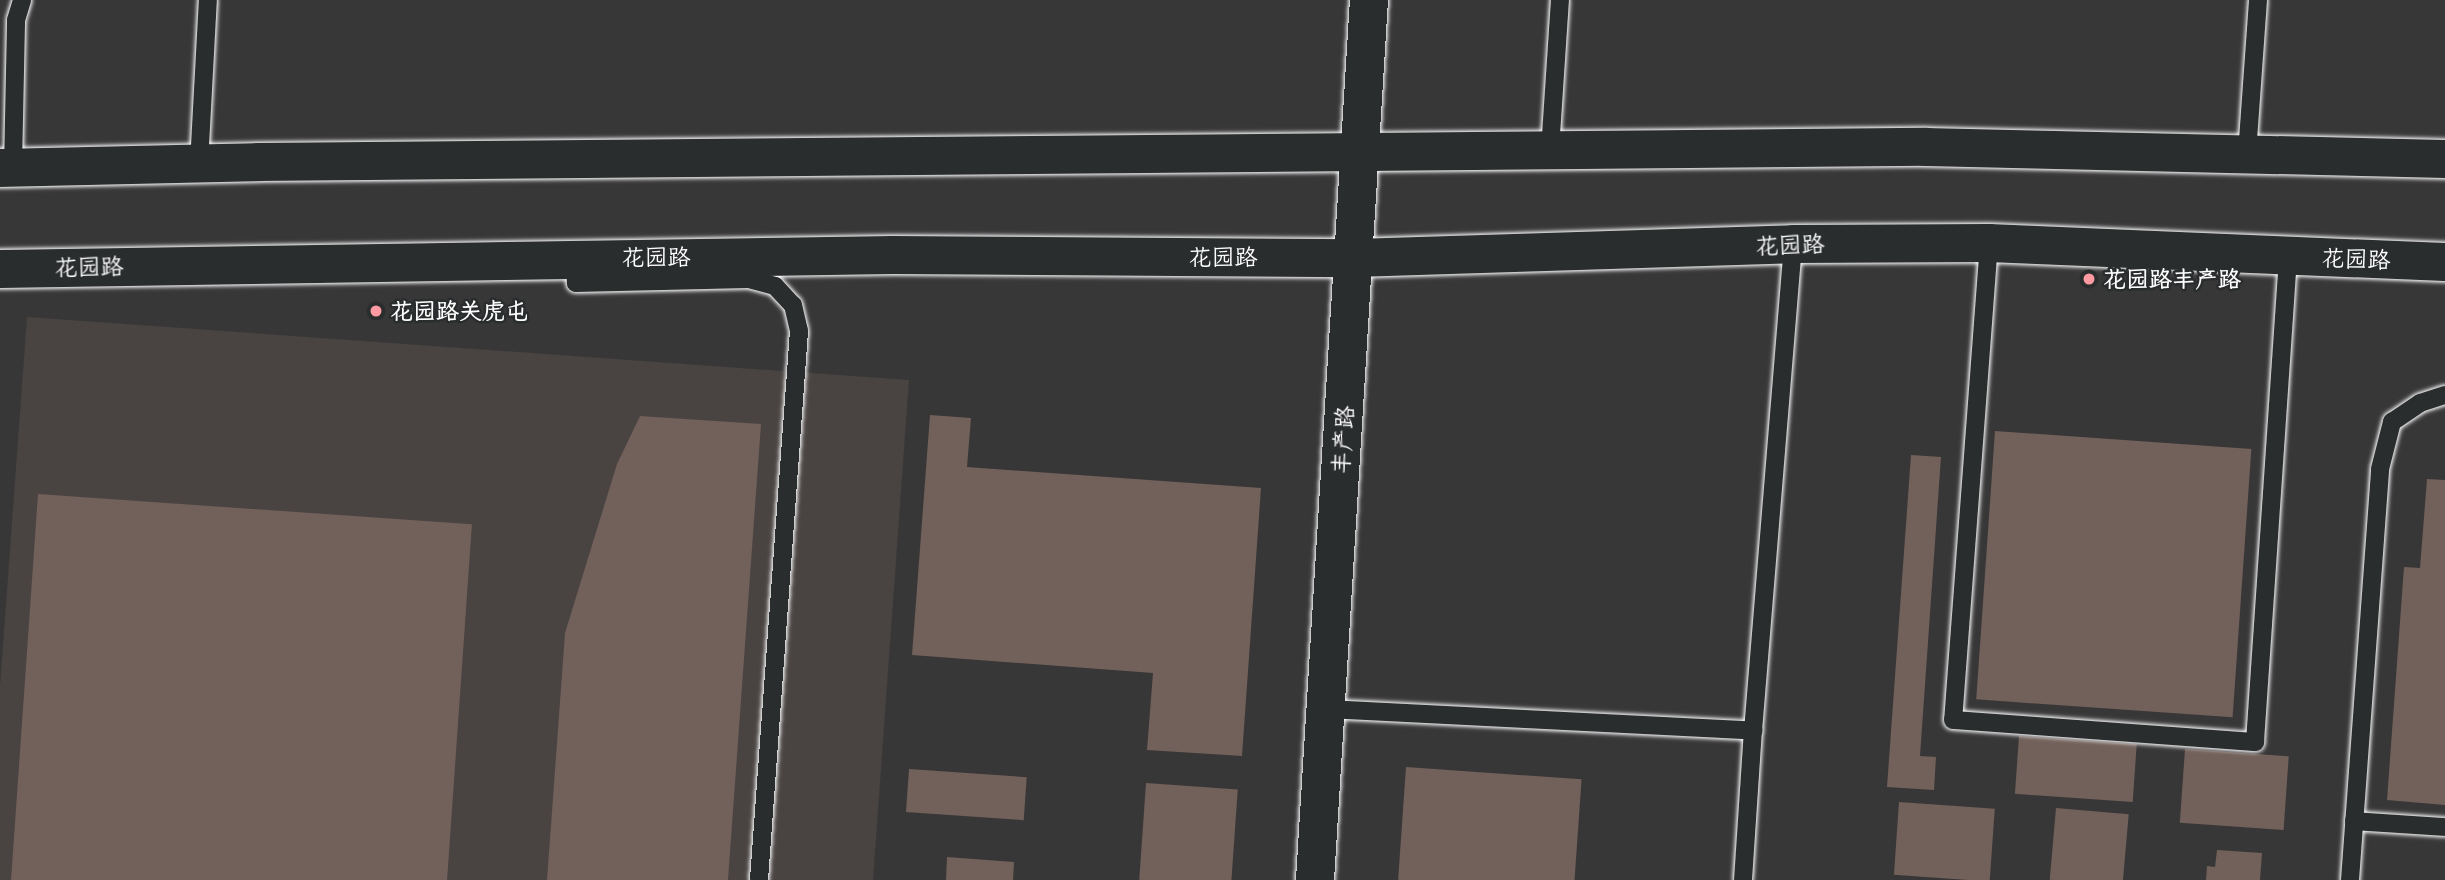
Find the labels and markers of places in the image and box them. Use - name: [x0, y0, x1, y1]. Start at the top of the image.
- place label: 花园路丰产路: [2103, 265, 2241, 293]
- marker: 花园路丰产路: [2081, 271, 2097, 287]
- place label: 花园路关虎屯: [390, 297, 528, 325]
- marker: 花园路关虎屯: [368, 303, 384, 319]

